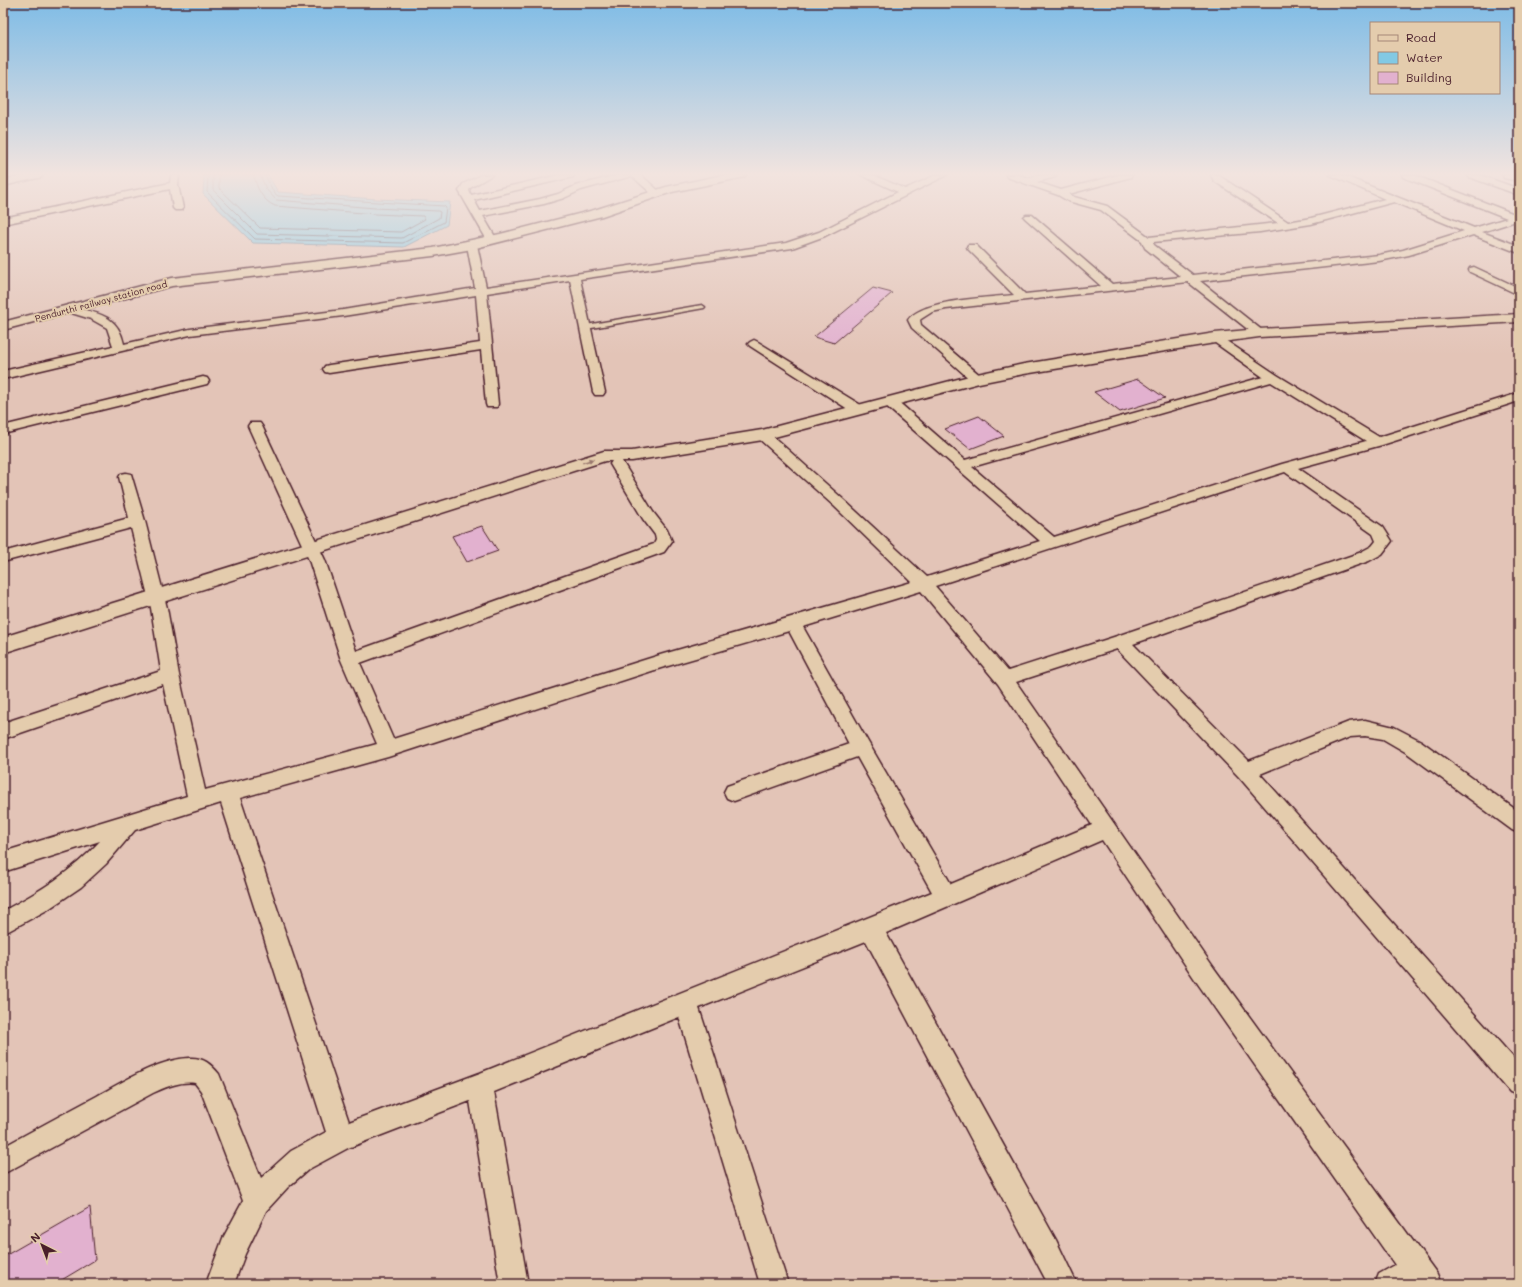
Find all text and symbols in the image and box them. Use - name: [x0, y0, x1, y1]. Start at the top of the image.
- legend: [1370, 22, 1500, 94]
- text: Road: [1406, 29, 1436, 45]
- text: Water: [1406, 49, 1443, 65]
- text: Building: [1406, 69, 1452, 85]
- street label: Pendurthi railway station road: [34, 278, 168, 324]
- one-way arrow: [582, 458, 594, 464]
- north arrow: [22, 1225, 62, 1265]
- text: N: [27, 1229, 43, 1246]

